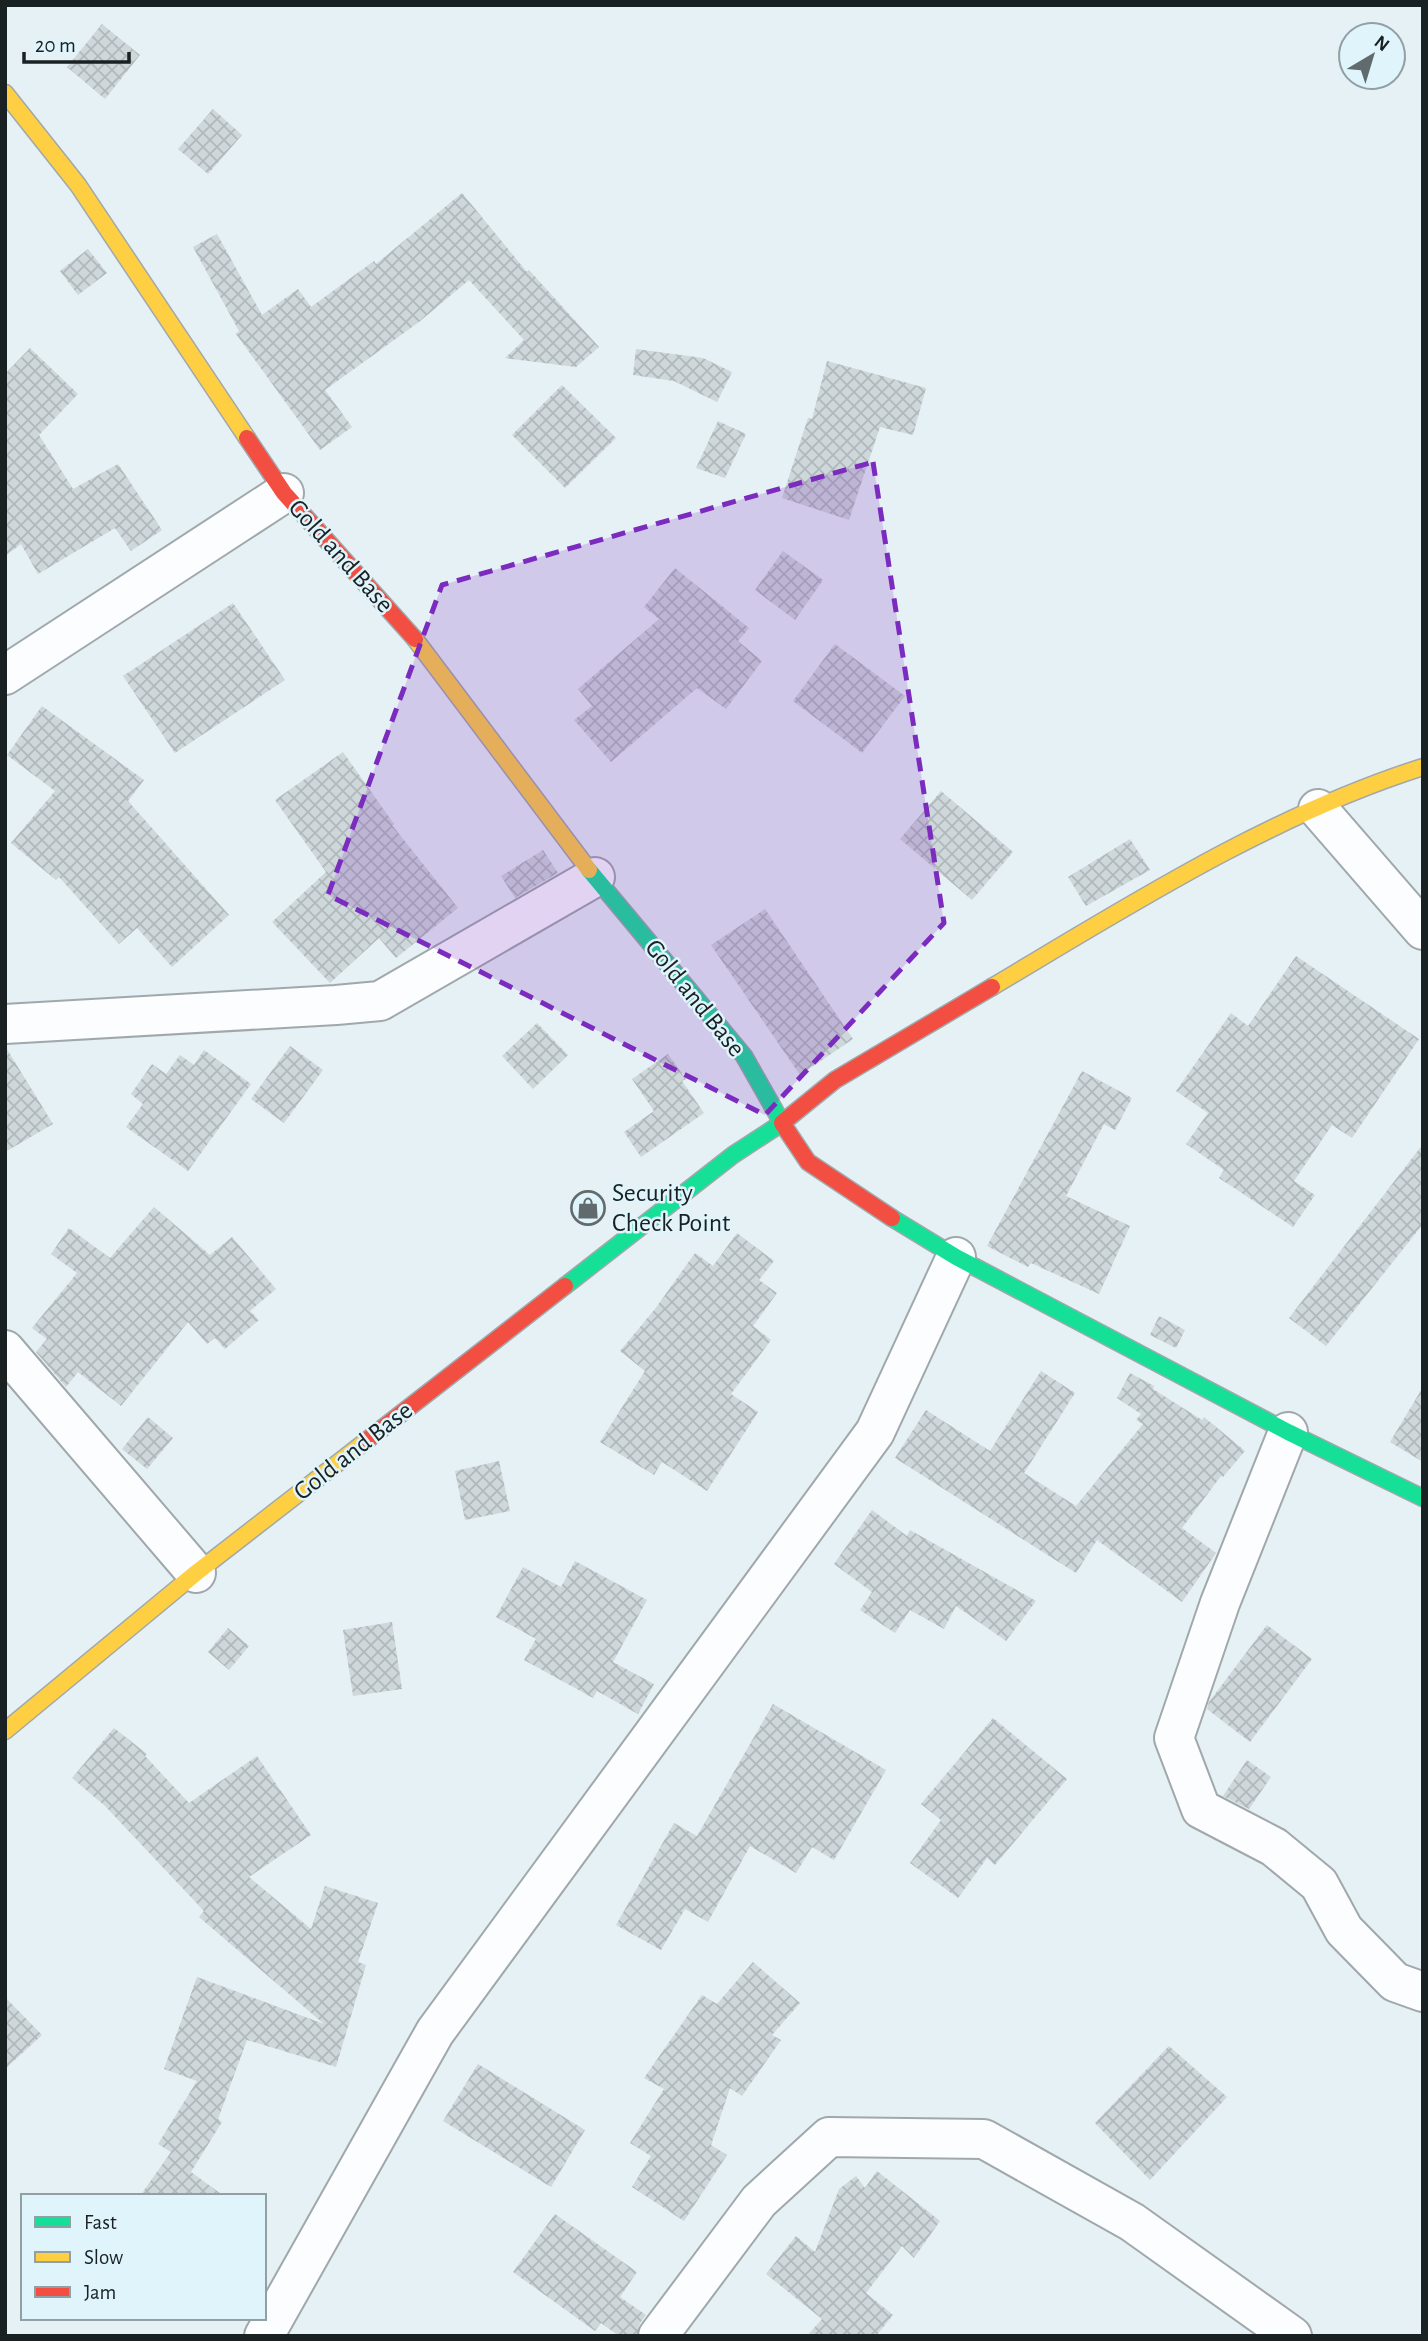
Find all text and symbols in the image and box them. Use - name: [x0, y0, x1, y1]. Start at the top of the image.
- scale bar: [24, 21, 130, 65]
- north arrow: [1337, 21, 1407, 91]
- text: N: [1370, 32, 1393, 55]
- text: 20 m: [35, 35, 76, 56]
- street label: Gold and Base: [284, 494, 398, 618]
- street label: Gold and Base: [640, 934, 750, 1062]
- place label: Security Check Point: [612, 1180, 730, 1236]
- shop icon: Security Check Point: [569, 1189, 607, 1227]
- street label: Gold and Base: [289, 1397, 417, 1505]
- legend: [21, 2194, 266, 2320]
- text: Fast: [84, 2212, 117, 2233]
- text: Slow: [84, 2247, 123, 2268]
- text: Jam: [84, 2282, 116, 2303]

